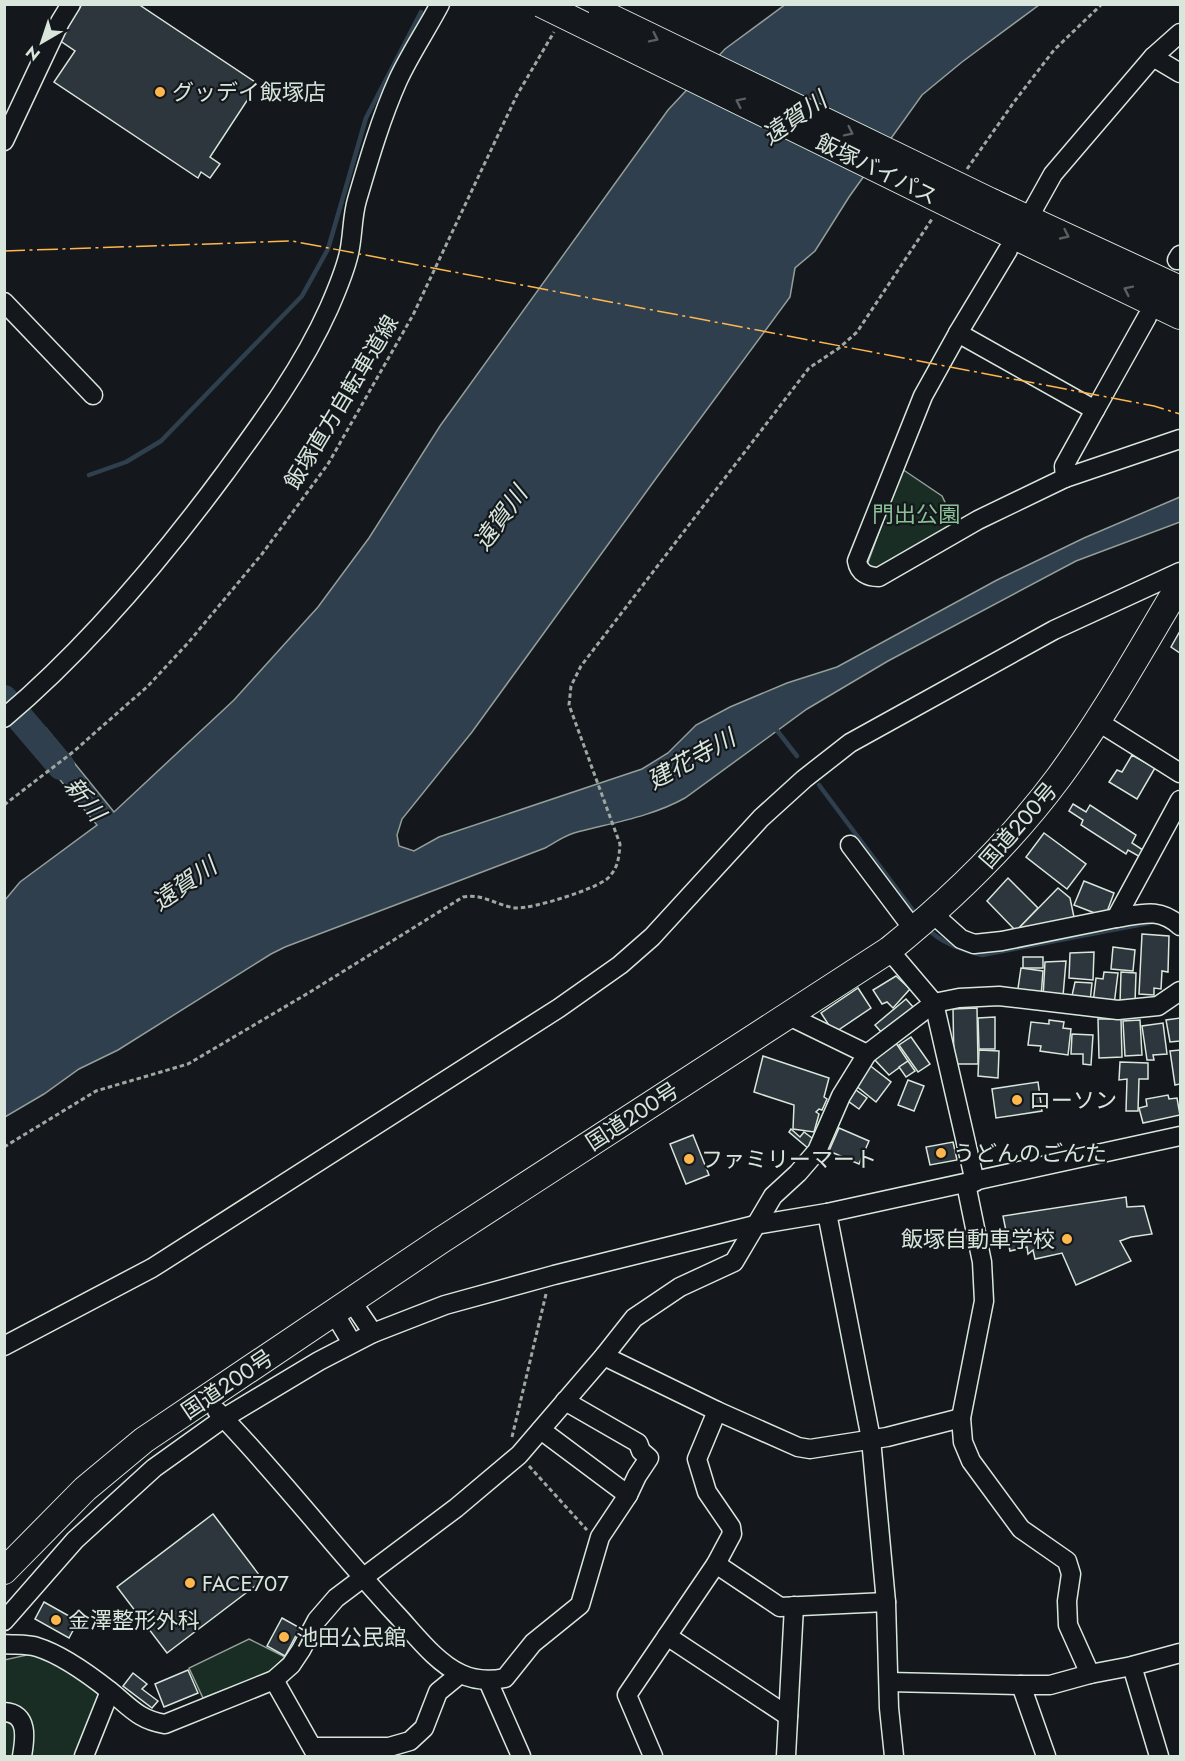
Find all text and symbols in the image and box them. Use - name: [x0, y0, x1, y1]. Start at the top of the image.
- north arrow: [12, 12, 72, 72]
- one-way arrow: [648, 31, 659, 42]
- text: N: [21, 40, 45, 66]
- place label: グッデイ飯塚店: [172, 76, 326, 108]
- water label: 遠賀川: [754, 81, 836, 153]
- marker: グッデイ飯塚店: [153, 85, 167, 99]
- one-way arrow: [736, 97, 747, 109]
- one-way arrow: [842, 125, 853, 137]
- street label: 飯塚バイパス: [811, 126, 943, 212]
- one-way arrow: [1058, 228, 1069, 240]
- one-way arrow: [1124, 286, 1135, 298]
- street label: 飯塚直方自転車道線: [276, 309, 406, 495]
- water label: 遠賀川: [465, 476, 537, 557]
- park label: 門出公園: [872, 498, 960, 530]
- water label: 建花寺川: [641, 719, 744, 798]
- water label: 新川: [56, 769, 116, 831]
- street label: 国道200号: [972, 775, 1064, 875]
- water label: 遠賀川: [144, 847, 226, 919]
- street label: 国道200号: [579, 1074, 685, 1158]
- place label: ローソン: [1029, 1084, 1117, 1116]
- marker: ローソン: [1010, 1093, 1024, 1107]
- place label: うどんのごんた: [953, 1137, 1107, 1169]
- place label: ファミリーマート: [701, 1143, 877, 1175]
- marker: うどんのごんた: [934, 1146, 948, 1160]
- marker: ファミリーマート: [682, 1152, 696, 1166]
- place label: 飯塚自動車学校: [901, 1223, 1055, 1255]
- marker: 飯塚自動車学校: [1060, 1232, 1074, 1246]
- street label: 国道200号: [175, 1341, 279, 1427]
- place label: FACE707: [202, 1567, 289, 1599]
- marker: FACE707: [183, 1576, 197, 1590]
- place label: 金澤整形外科: [68, 1604, 200, 1636]
- marker: 金澤整形外科: [49, 1613, 63, 1627]
- place label: 池田公民館: [296, 1621, 406, 1653]
- marker: 池田公民館: [277, 1630, 291, 1644]

